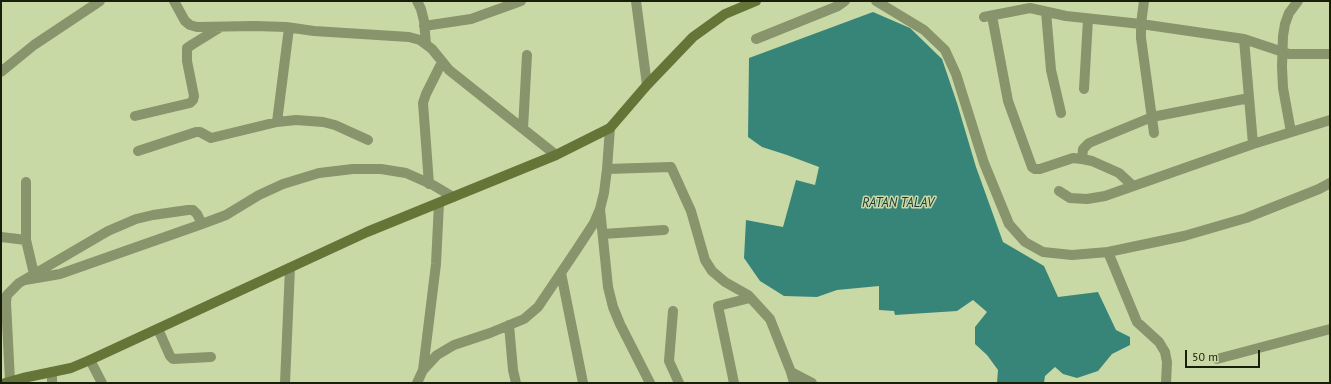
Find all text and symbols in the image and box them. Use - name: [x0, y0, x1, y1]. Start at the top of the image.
- water label: RATAN TALAV: [862, 195, 934, 211]
- scale bar: [1187, 342, 1262, 368]
- text: 50 m: [1192, 349, 1218, 364]

